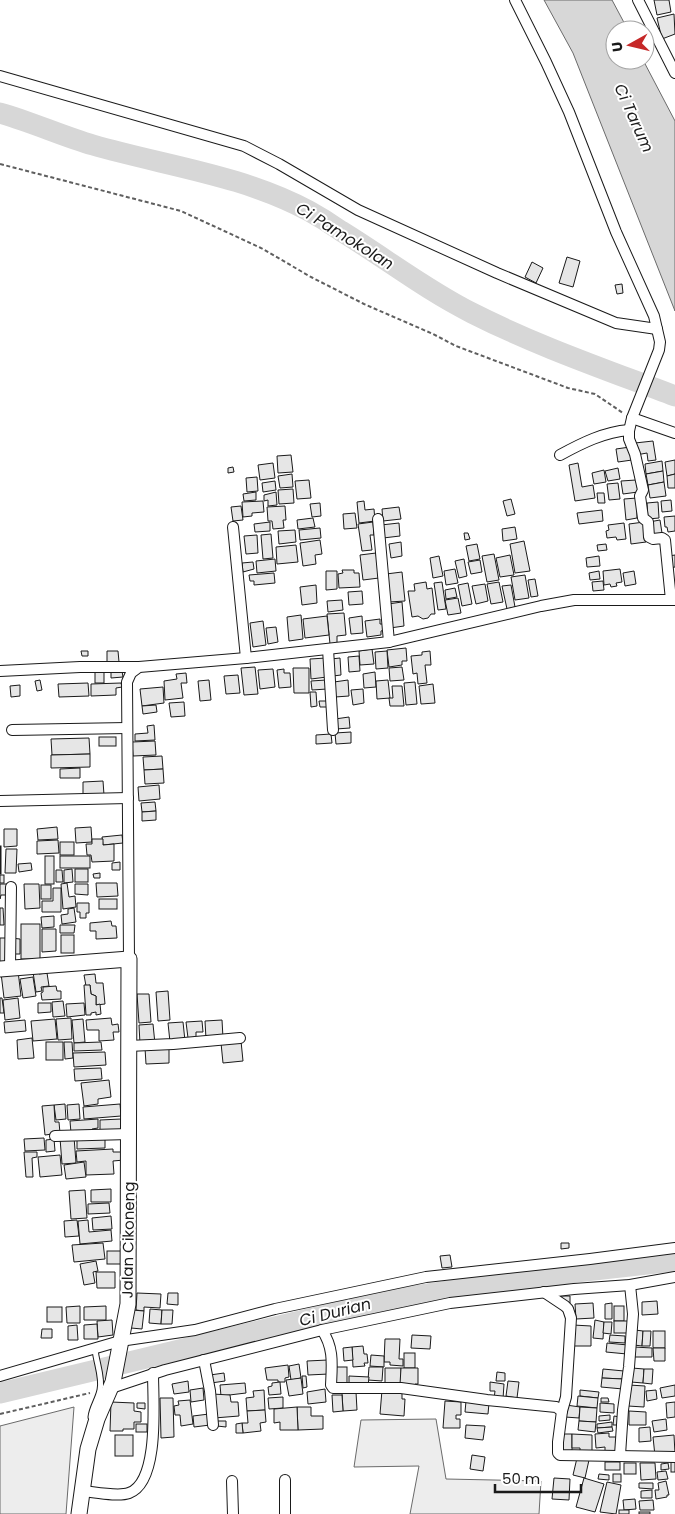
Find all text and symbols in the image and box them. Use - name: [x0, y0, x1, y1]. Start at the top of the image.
- north arrow: [605, 20, 655, 70]
- text: U: [607, 40, 628, 53]
- water label: Ci Tarum: [609, 80, 659, 156]
- water label: Ci Pamokolan: [292, 197, 398, 275]
- street label: Jalan Cikoneng: [116, 1181, 140, 1299]
- water label: Ci Durian: [297, 1292, 373, 1332]
- scale bar: [495, 1462, 581, 1494]
- text: 50 m: [502, 1468, 540, 1489]

